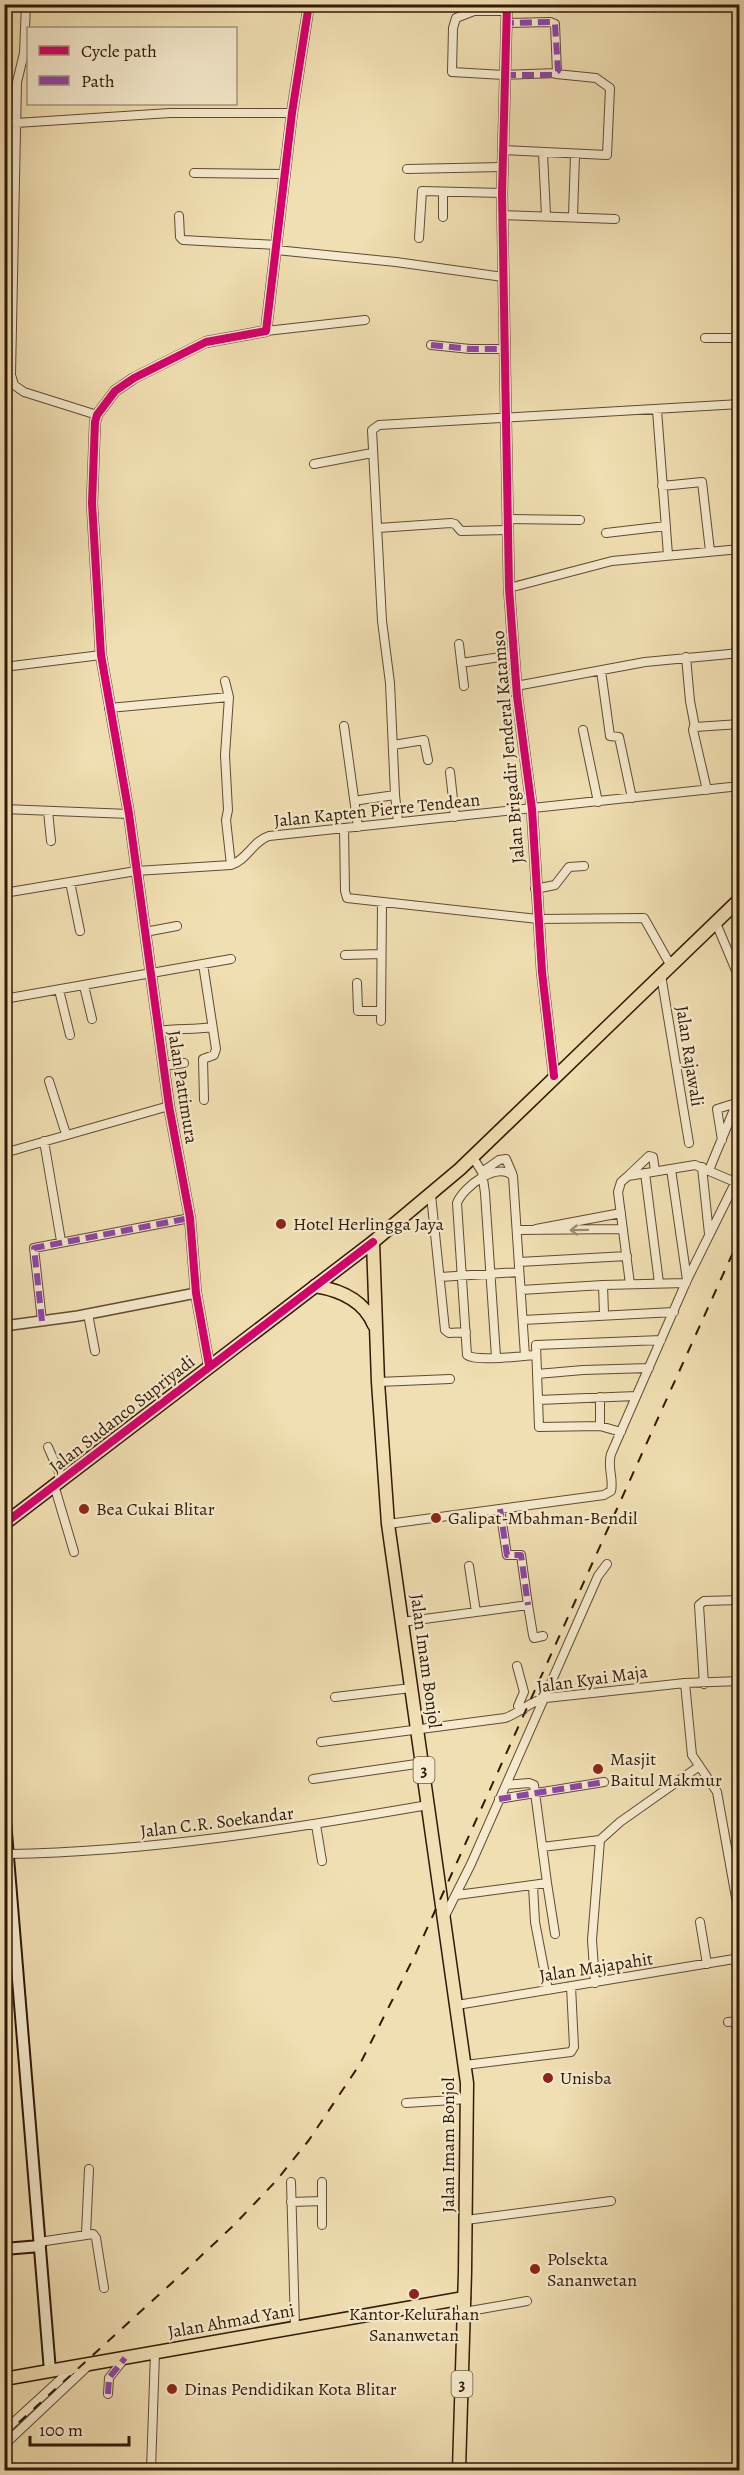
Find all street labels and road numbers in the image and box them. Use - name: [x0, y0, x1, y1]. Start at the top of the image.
- street label: Jalan Brigadir Jenderal Katamso: [486, 629, 530, 864]
- street label: Jalan Kapten Pierre Tendean: [273, 787, 481, 833]
- street label: Jalan Rajawali: [670, 1004, 710, 1108]
- street label: Jalan Pattimura: [162, 1028, 204, 1146]
- street label: Jalan Sudanco Supriyadi: [44, 1350, 200, 1478]
- street label: Jalan Imam Bonjol: [405, 1592, 447, 1730]
- street label: Jalan Kyai Maja: [535, 1659, 650, 1699]
- road number: 3: [414, 1757, 434, 1783]
- street label: Jalan C.R. Soekandar: [139, 1801, 295, 1843]
- street label: Jalan Majapahit: [537, 1946, 655, 1988]
- street label: Jalan Imam Bonjol: [436, 2077, 460, 2213]
- street label: Jalan Ahmad Yani: [166, 2298, 296, 2344]
- road number: 3: [452, 2371, 472, 2397]

